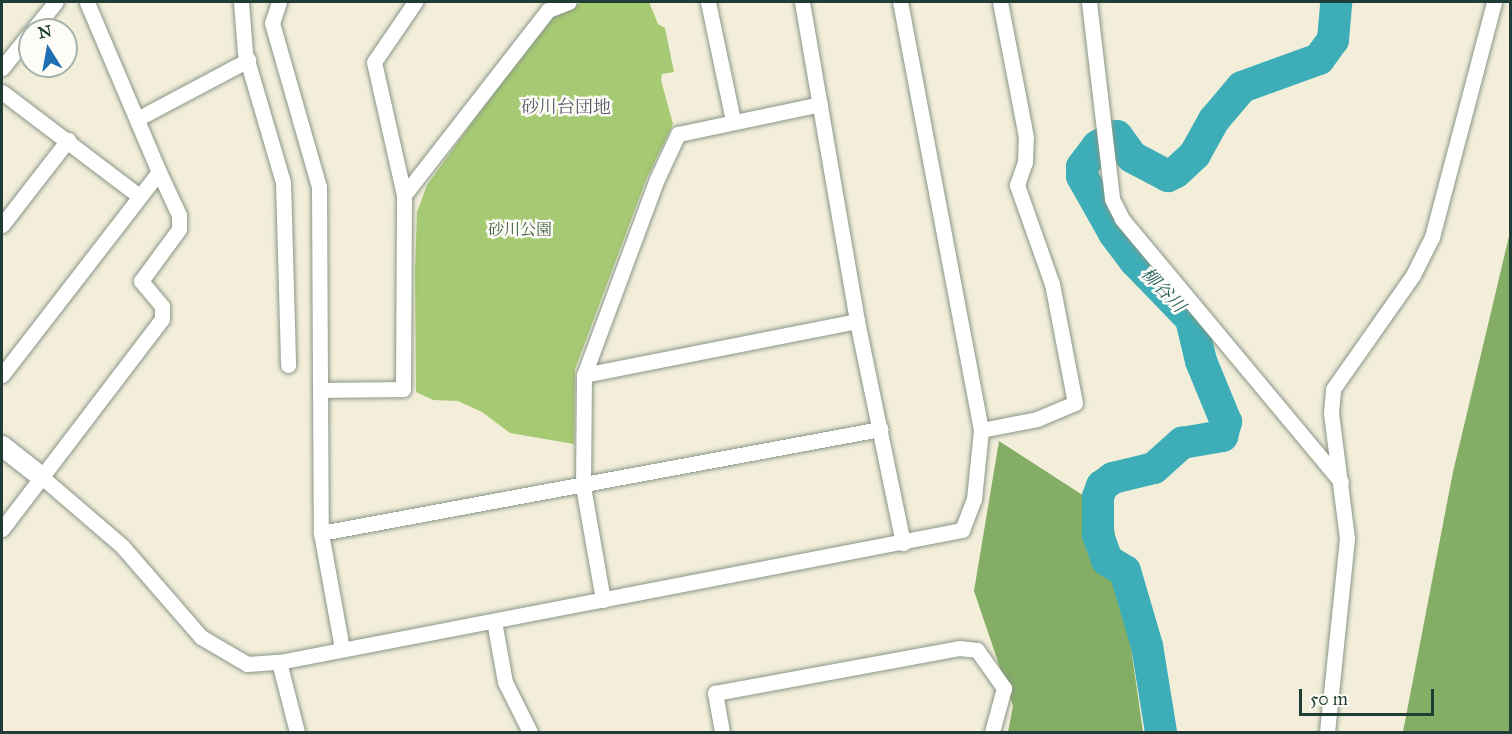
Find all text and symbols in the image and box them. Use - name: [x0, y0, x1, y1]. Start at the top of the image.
- north arrow: [18, 18, 78, 78]
- text: N: [36, 21, 53, 42]
- district label: 砂川台団地: [521, 96, 611, 118]
- park label: 砂川公園: [488, 220, 552, 240]
- water label: 柳谷川: [1136, 263, 1190, 317]
- scale bar: [1302, 677, 1437, 715]
- text: 50 m: [1310, 688, 1348, 710]

